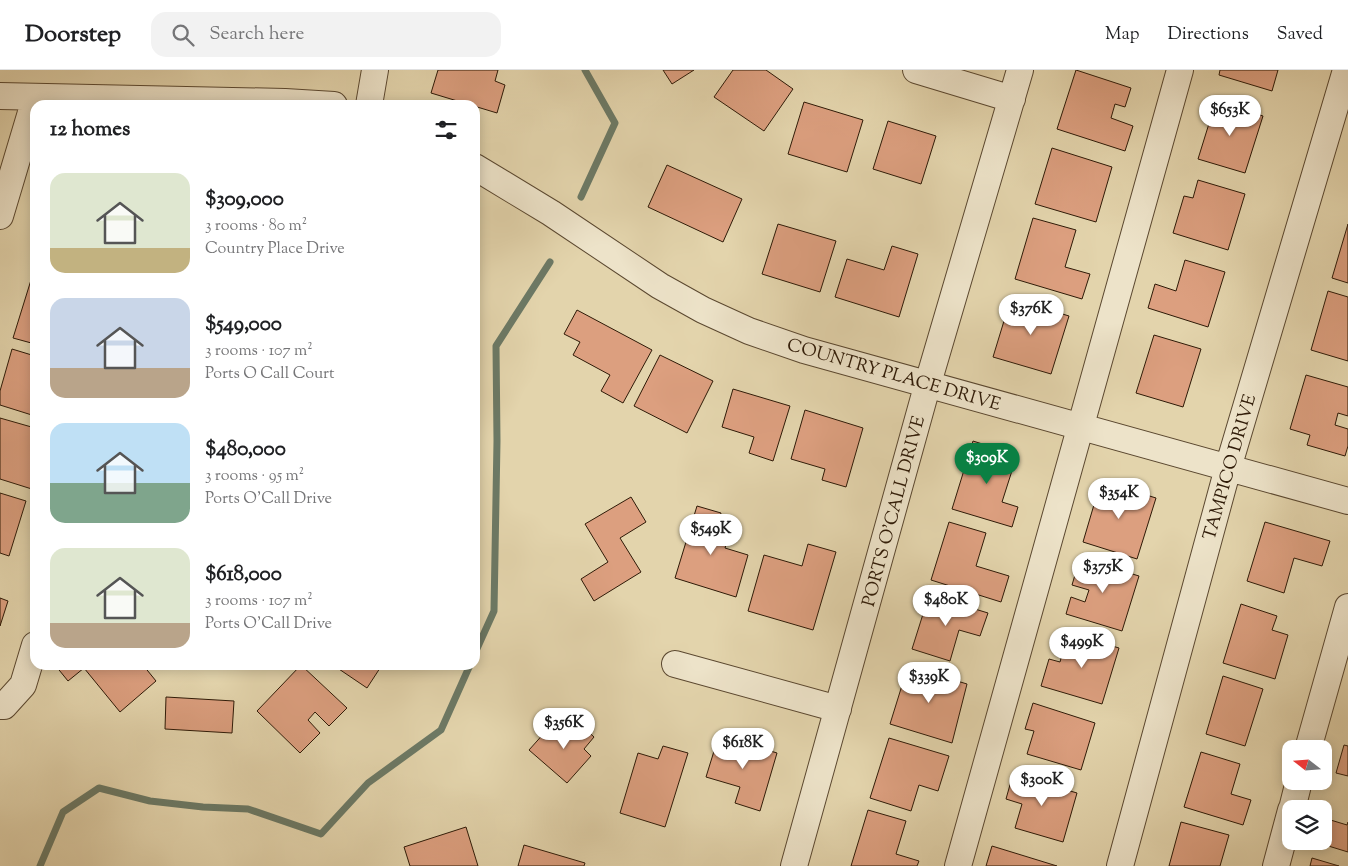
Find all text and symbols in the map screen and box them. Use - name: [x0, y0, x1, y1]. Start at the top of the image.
- search box: [151, 12, 501, 57]
- text: Doorstep: [25, 18, 121, 52]
- icon: search: [169, 21, 197, 49]
- text: Search here: [209, 21, 304, 48]
- text: Map: [1105, 22, 1140, 48]
- text: Directions: [1168, 22, 1249, 48]
- text: Saved: [1277, 22, 1323, 48]
- pin: $653K: [1195, 94, 1265, 137]
- text: $653K: [1210, 99, 1250, 122]
- text: 12 homes: [50, 115, 130, 145]
- icon: filters: [432, 116, 460, 144]
- text: $309,000: [205, 185, 284, 215]
- icon: home: [90, 193, 150, 253]
- text: 3 rooms · 80 m²: [205, 215, 307, 238]
- text: Country Place Drive: [205, 238, 345, 261]
- pin: $376K: [996, 294, 1066, 336]
- text: $376K: [1010, 298, 1052, 321]
- text: $549,000: [205, 310, 282, 340]
- icon: home: [90, 318, 150, 378]
- street label: COUNTRY PLACE DRIVE: [784, 333, 1003, 419]
- text: 3 rooms · 107 m²: [205, 340, 313, 363]
- text: Ports O Call Court: [205, 363, 335, 386]
- street label: TAMPICO DRIVE: [1198, 392, 1264, 543]
- street label: PORTS O'CALL DRIVE: [857, 413, 933, 610]
- text: $480,000: [205, 435, 286, 465]
- pin: $309K: [952, 442, 1022, 485]
- icon: home: [90, 443, 150, 503]
- text: $309K: [966, 447, 1008, 470]
- text: 3 rooms · 95 m²: [205, 465, 304, 488]
- pin: $354K: [1084, 478, 1154, 520]
- text: $354K: [1099, 482, 1139, 505]
- text: Ports O'Call Drive: [205, 488, 332, 511]
- pin: $549K: [676, 514, 746, 556]
- text: $549K: [690, 518, 732, 541]
- pin: $375K: [1068, 552, 1138, 594]
- text: $375K: [1083, 556, 1123, 579]
- text: $618,000: [205, 560, 282, 590]
- icon: home: [90, 568, 150, 628]
- pin: $480K: [911, 584, 981, 627]
- text: $480K: [924, 589, 968, 612]
- text: 3 rooms · 107 m²: [205, 590, 313, 613]
- text: Ports O'Call Drive: [205, 613, 332, 636]
- pin: $499K: [1047, 626, 1117, 669]
- text: $499K: [1060, 631, 1104, 654]
- pin: $339K: [894, 662, 964, 704]
- text: $339K: [909, 666, 949, 689]
- pin: $356K: [529, 708, 599, 750]
- text: $356K: [544, 712, 584, 735]
- pin: $618K: [708, 728, 778, 770]
- text: $618K: [722, 732, 764, 755]
- north arrow: [1282, 740, 1332, 790]
- map controls: [1282, 740, 1332, 850]
- pin: $300K: [1007, 764, 1077, 807]
- text: $300K: [1020, 769, 1064, 792]
- button: layers: [1282, 800, 1332, 850]

